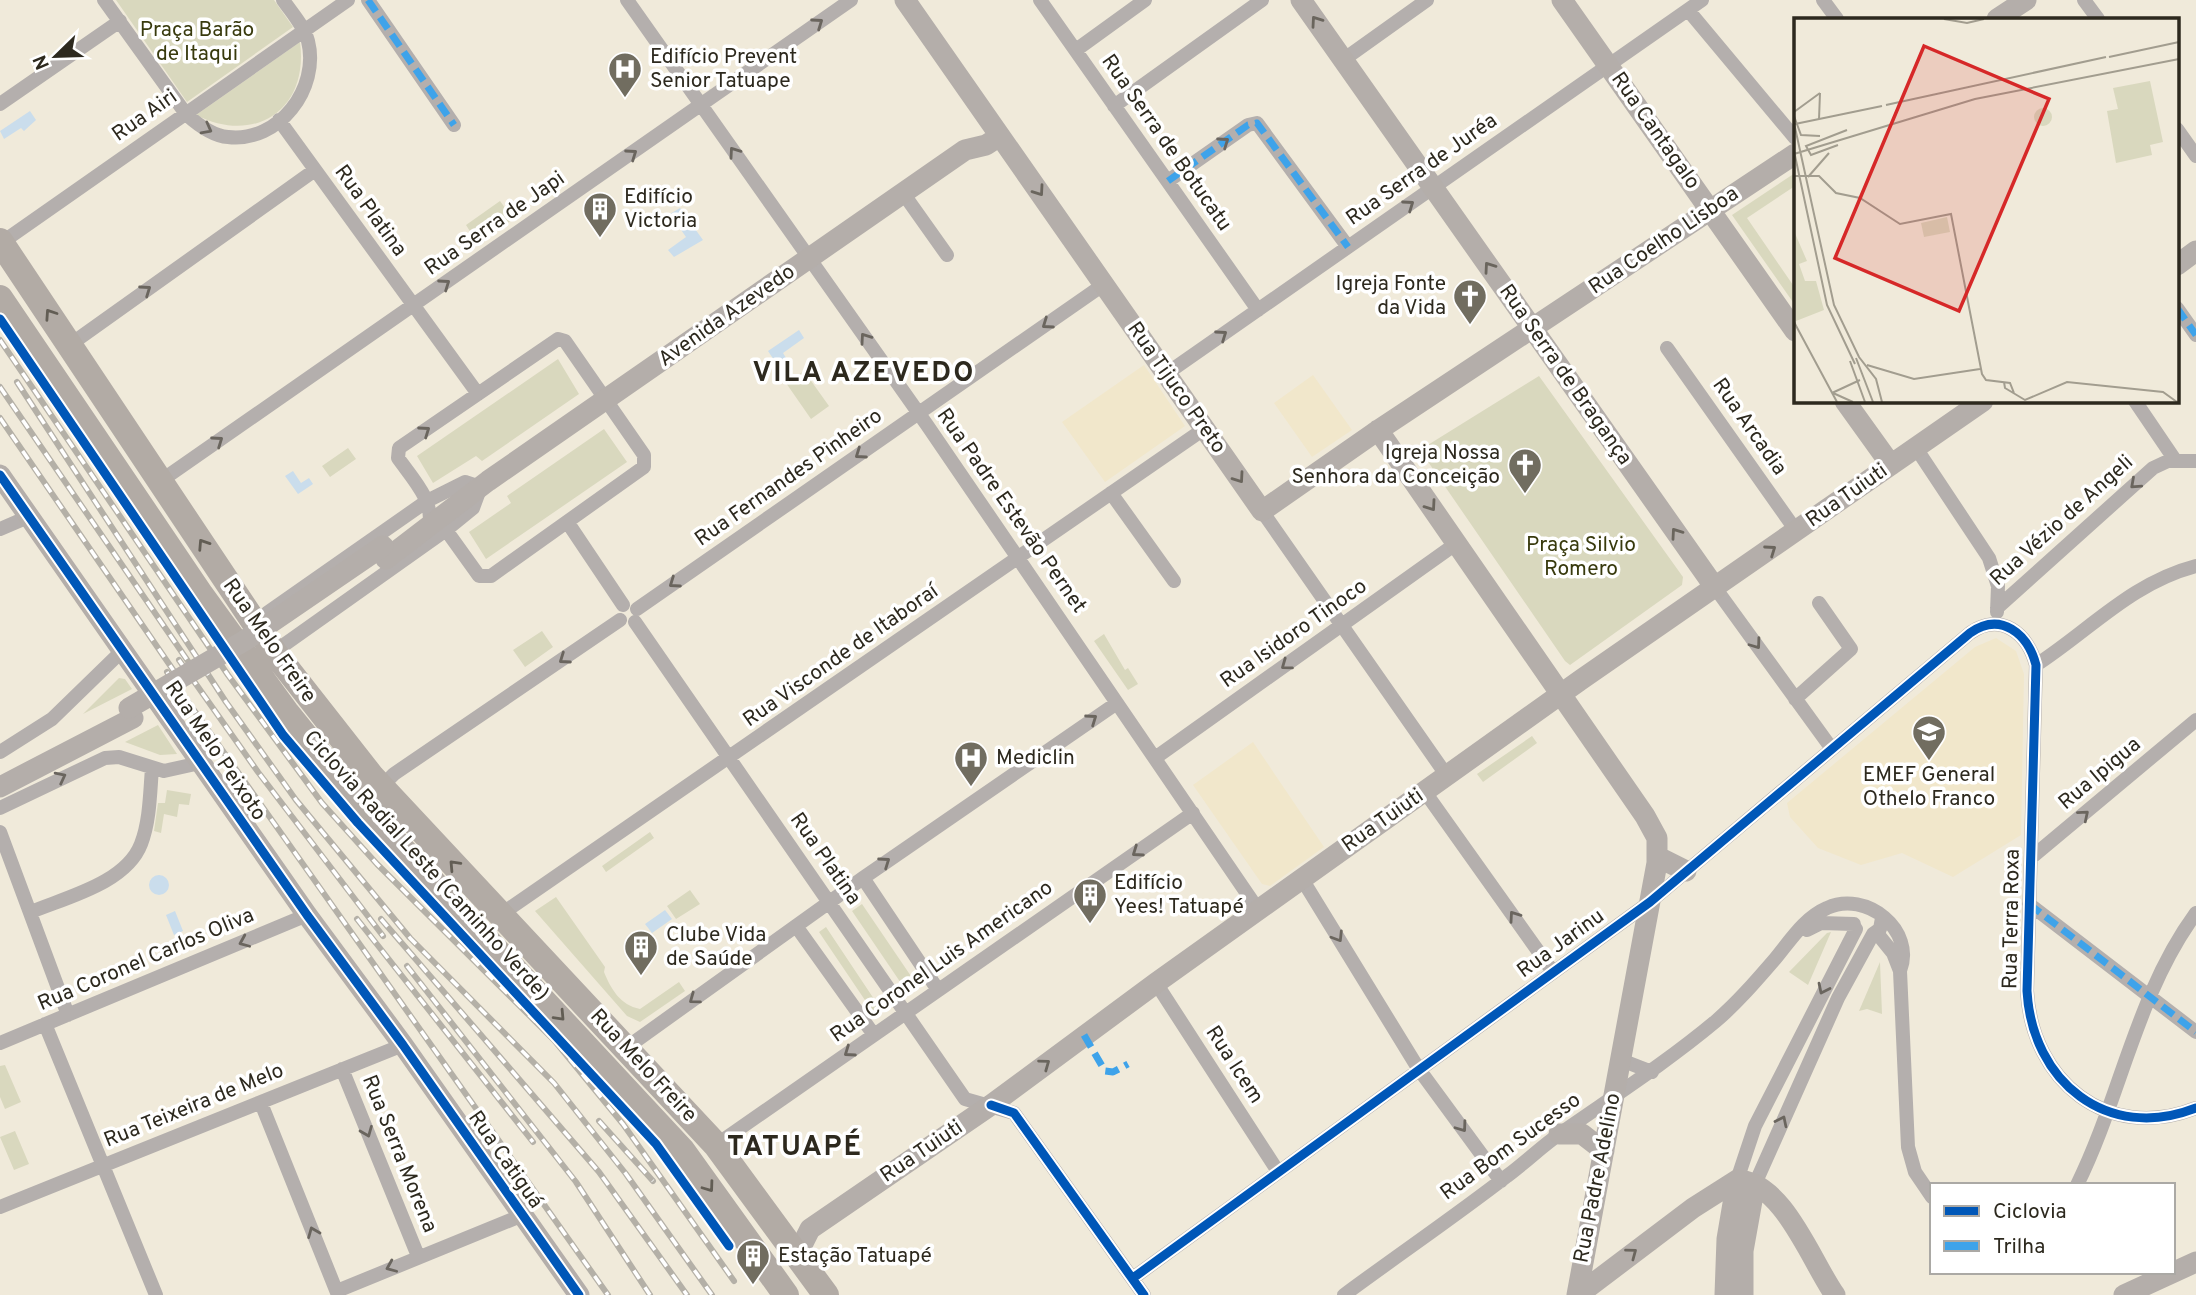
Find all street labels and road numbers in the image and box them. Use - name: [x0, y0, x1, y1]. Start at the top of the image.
- street label: Rua Serra de Botucatu: [1095, 49, 1237, 237]
- street label: Rua Cantagalo: [1605, 67, 1705, 195]
- street label: Rua Airi: [107, 84, 183, 148]
- street label: Rua Serra de Juréa: [1341, 108, 1503, 232]
- street label: Rua Platina: [328, 160, 412, 262]
- street label: Rua Serra de Japi: [420, 166, 570, 282]
- street label: Rua Coelho Lisboa: [1584, 181, 1744, 301]
- street label: Avenida Azevedo: [653, 259, 801, 373]
- street label: Rua Serra de Bragança: [1492, 279, 1638, 471]
- street label: Rua Tijuco Preto: [1121, 317, 1231, 459]
- street label: Rua Arcadia: [1706, 373, 1792, 481]
- street label: Rua Fernandes Pinheiro: [690, 403, 888, 553]
- street label: Rua Padre Estevão Pernet: [930, 403, 1092, 619]
- street label: Rua Vézio de Angeli: [1985, 449, 2139, 593]
- street label: Rua Tuiuti: [1801, 458, 1893, 534]
- street label: Rua Isidoro Tinoco: [1215, 573, 1373, 695]
- street label: Rua Melo Freire: [216, 574, 322, 708]
- street label: Rua Visconde de Itaboraí: [738, 577, 945, 734]
- street label: Rua Melo Peixoto: [158, 676, 272, 826]
- street label: Ciclovia Radial Leste (Caminho Verde): [297, 725, 555, 1007]
- street label: Rua Ipigua: [2053, 732, 2147, 816]
- street label: Rua Tuiuti: [1337, 783, 1429, 859]
- street label: Rua Platina: [783, 807, 867, 911]
- street label: Rua Terra Roxa: [1997, 849, 2027, 989]
- street label: Rua Coronel Luis Americano: [825, 875, 1059, 1049]
- street label: Rua Coronel Carlos Oliva: [34, 902, 258, 1018]
- street label: Rua Jarinu: [1512, 903, 1610, 985]
- street label: Rua Melo Freire: [584, 1004, 702, 1128]
- street label: Rua Icem: [1199, 1021, 1269, 1109]
- street label: Rua Teixeira de Melo: [100, 1058, 288, 1154]
- street label: Rua Serra Morena: [355, 1071, 443, 1237]
- street label: Rua Bom Sucesso: [1435, 1087, 1587, 1207]
- street label: Rua Padre Adelino: [1568, 1091, 1628, 1265]
- street label: Rua Catiguá: [461, 1106, 549, 1214]
- street label: Rua Tuiuti: [875, 1115, 969, 1189]

